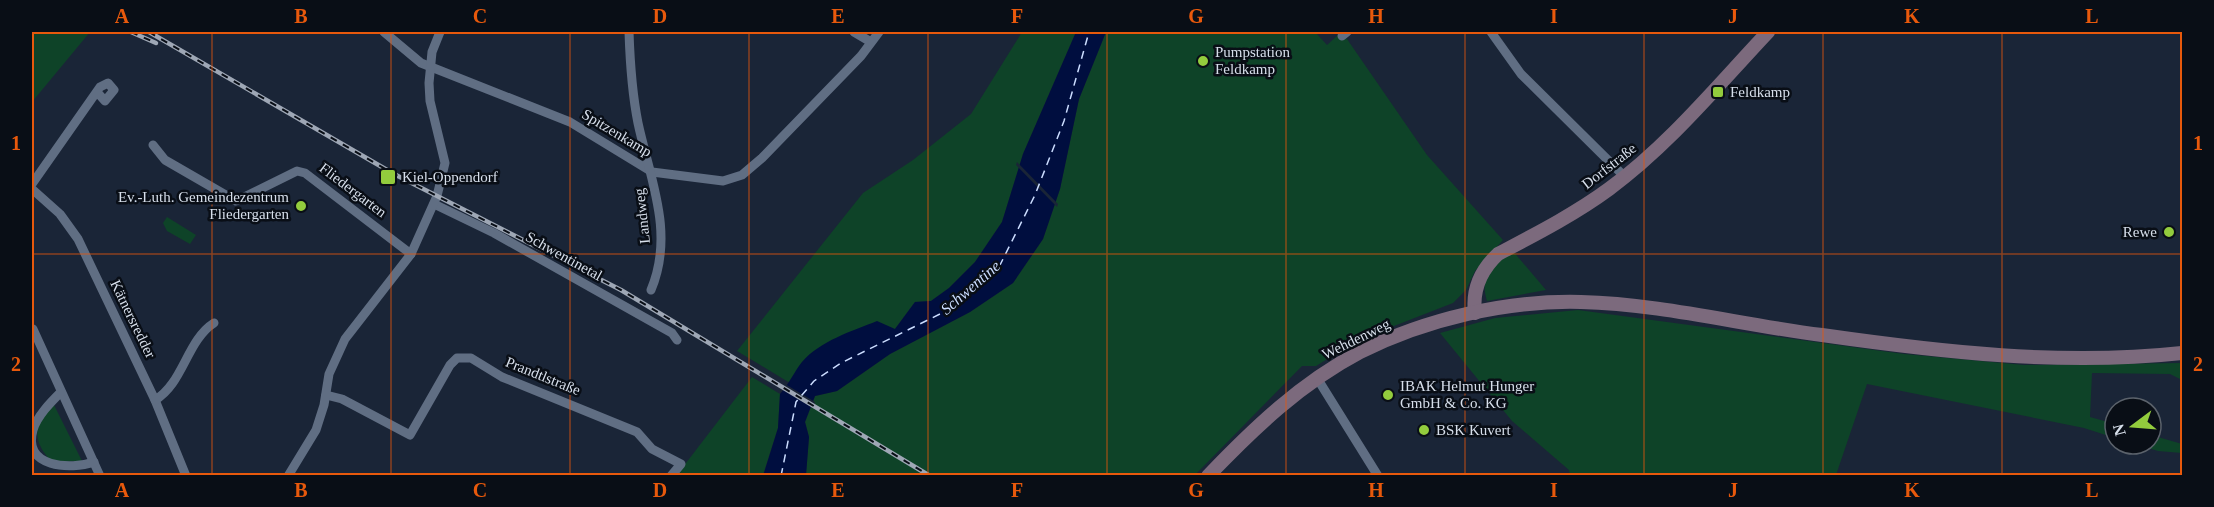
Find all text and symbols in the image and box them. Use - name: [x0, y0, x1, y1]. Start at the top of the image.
- text: A: [115, 5, 130, 27]
- text: B: [294, 5, 308, 27]
- text: C: [473, 5, 487, 27]
- text: D: [653, 5, 667, 27]
- text: E: [831, 5, 845, 27]
- text: F: [1011, 5, 1023, 27]
- text: G: [1188, 5, 1204, 27]
- text: H: [1368, 5, 1384, 27]
- text: I: [1550, 5, 1558, 27]
- text: J: [1728, 5, 1738, 27]
- text: K: [1904, 5, 1920, 27]
- text: L: [2085, 5, 2099, 27]
- place label: Pumpstation Feldkamp: [1215, 44, 1291, 77]
- marker: Pumpstation Feldkamp: [1196, 54, 1210, 68]
- place label: Feldkamp: [1730, 84, 1790, 100]
- marker: Feldkamp: [1711, 85, 1725, 99]
- street label: Spitzenkamp: [579, 106, 655, 160]
- text: 1: [11, 132, 21, 154]
- text: 1: [2193, 132, 2203, 154]
- street label: Dorfstraße: [1579, 140, 1639, 192]
- street label: Fliedergarten: [316, 160, 390, 221]
- marker: Kiel-Oppendorf: [379, 168, 397, 186]
- place label: Kiel-Oppendorf: [402, 169, 498, 185]
- street label: Landweg: [631, 187, 653, 245]
- place label: Ev.-Luth. Gemeindezentrum Fliedergarten: [118, 189, 289, 222]
- marker: Ev.-Luth. Gemeindezentrum Fliedergarten: [294, 199, 308, 213]
- place label: Rewe: [2123, 224, 2157, 240]
- marker: Rewe: [2162, 225, 2176, 239]
- street label: Schwentinetal: [523, 228, 605, 284]
- water label: Schwentine: [937, 257, 1003, 318]
- street label: Kätnersredder: [107, 277, 159, 361]
- street label: Wehdenweg: [1319, 315, 1393, 362]
- text: 2: [11, 353, 21, 375]
- text: 2: [2193, 353, 2203, 375]
- street label: Prandtlstraße: [503, 354, 583, 398]
- place label: IBAK Helmut Hunger GmbH & Co. KG: [1400, 378, 1534, 411]
- marker: IBAK Helmut Hunger GmbH & Co. KG: [1381, 388, 1395, 402]
- north arrow: [2103, 396, 2163, 456]
- place label: BSK Kuvert: [1436, 422, 1511, 438]
- text: N: [2109, 422, 2129, 438]
- marker: BSK Kuvert: [1417, 423, 1431, 437]
- text: A: [115, 479, 130, 501]
- text: B: [294, 479, 308, 501]
- text: C: [473, 479, 487, 501]
- text: D: [653, 479, 667, 501]
- text: E: [831, 479, 845, 501]
- text: F: [1011, 479, 1023, 501]
- text: G: [1188, 479, 1204, 501]
- text: H: [1368, 479, 1384, 501]
- text: I: [1550, 479, 1558, 501]
- text: J: [1728, 479, 1738, 501]
- text: K: [1904, 479, 1920, 501]
- text: L: [2085, 479, 2099, 501]

